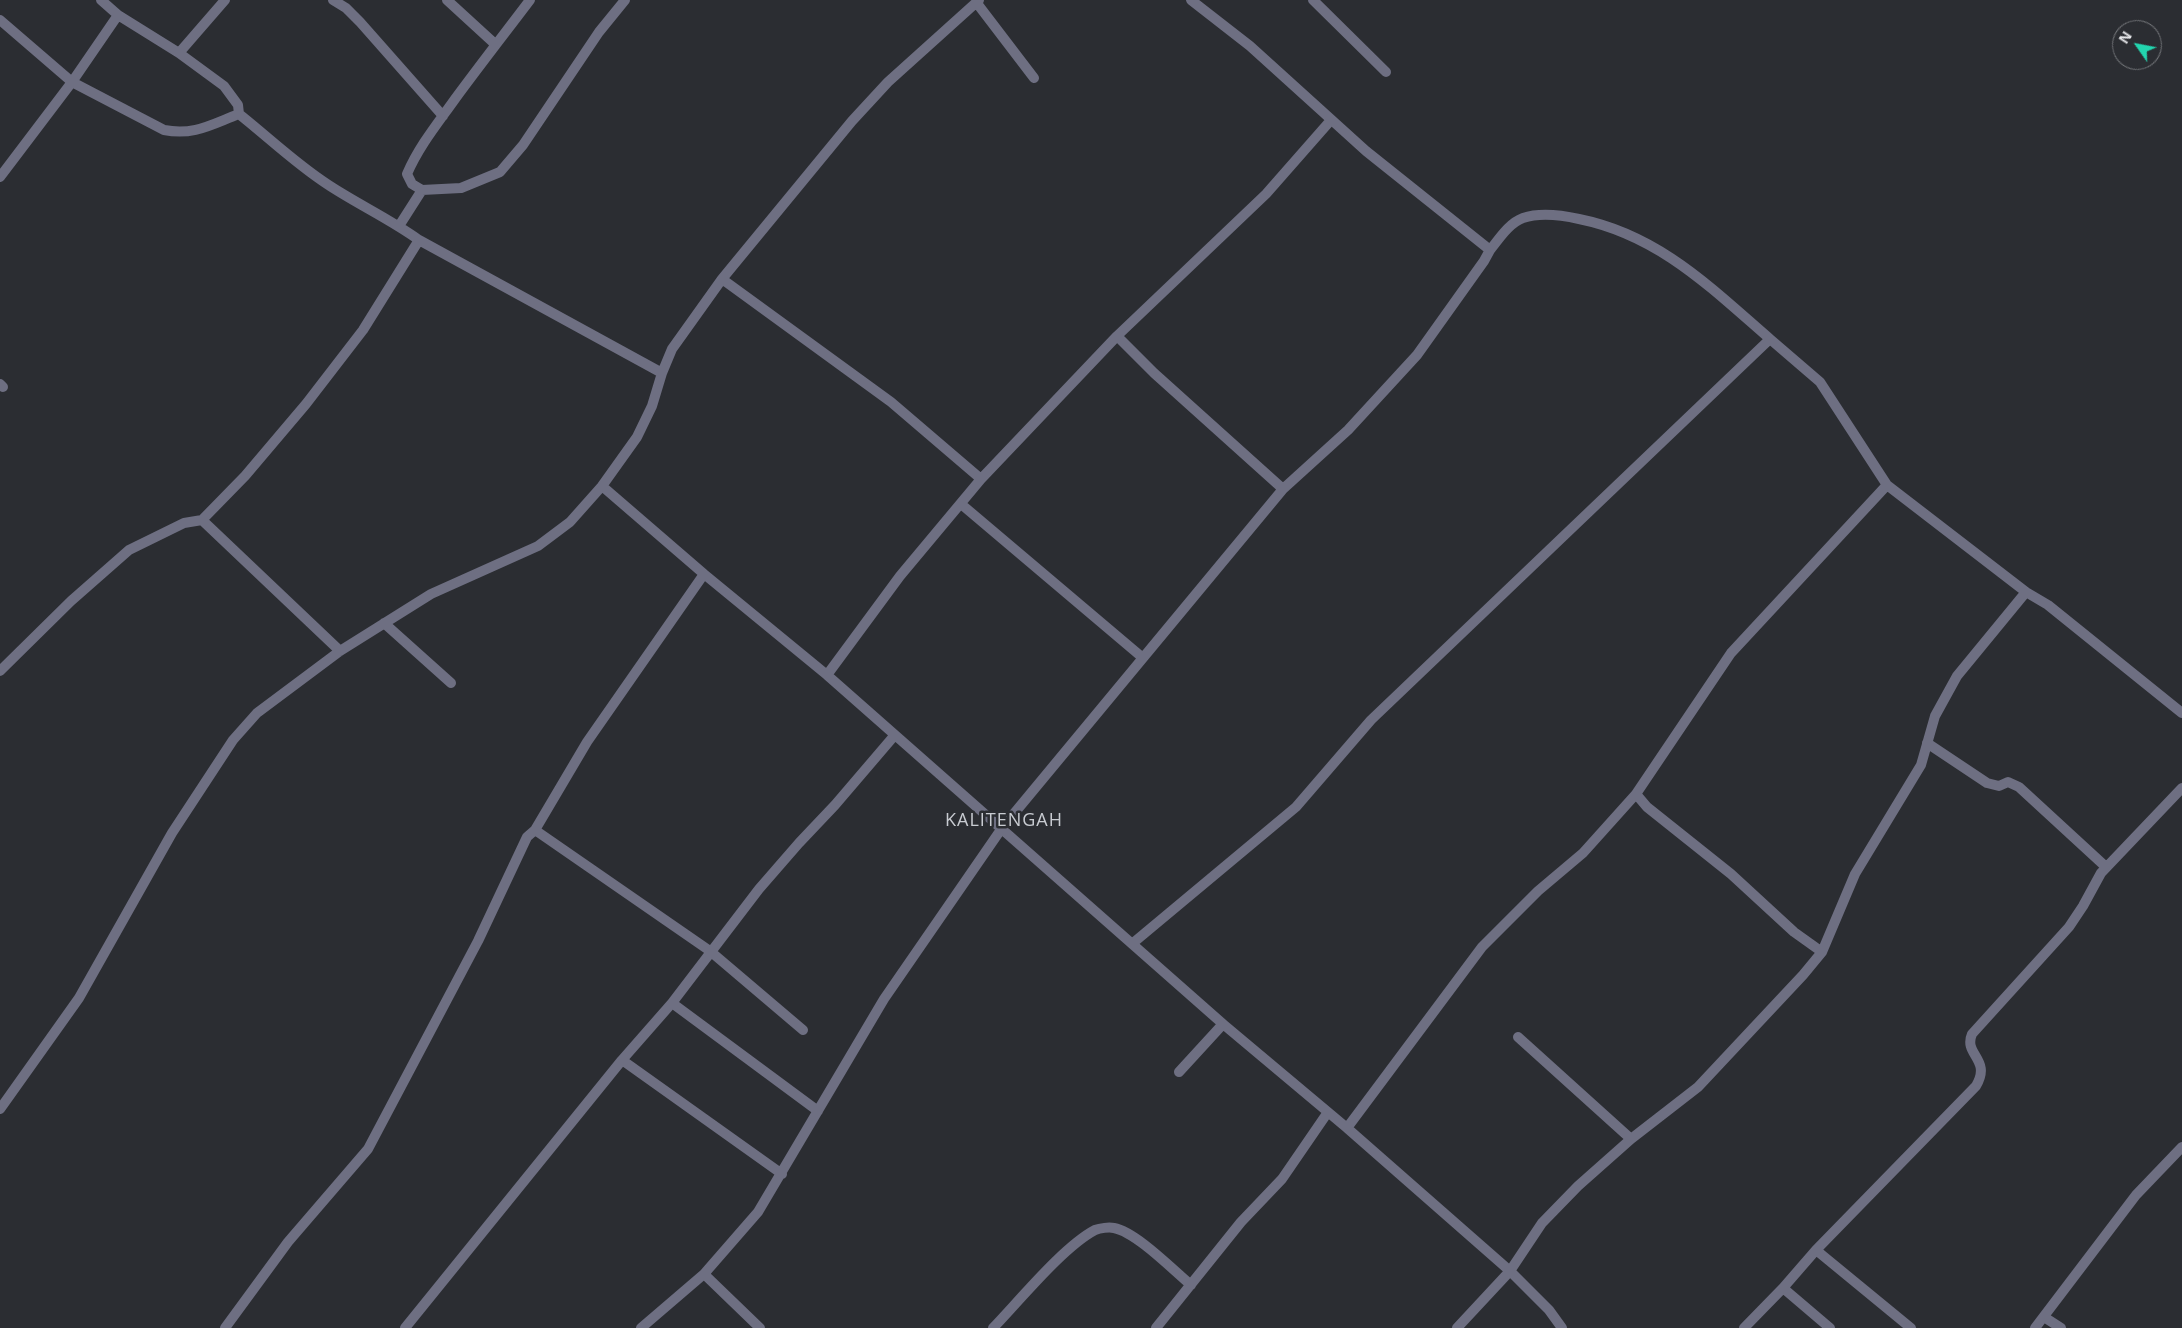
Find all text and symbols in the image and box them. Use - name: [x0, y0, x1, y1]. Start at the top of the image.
- north arrow: [2112, 20, 2162, 70]
- text: N: [2114, 27, 2136, 47]
- district label: KALITENGAH: [944, 810, 1064, 832]

